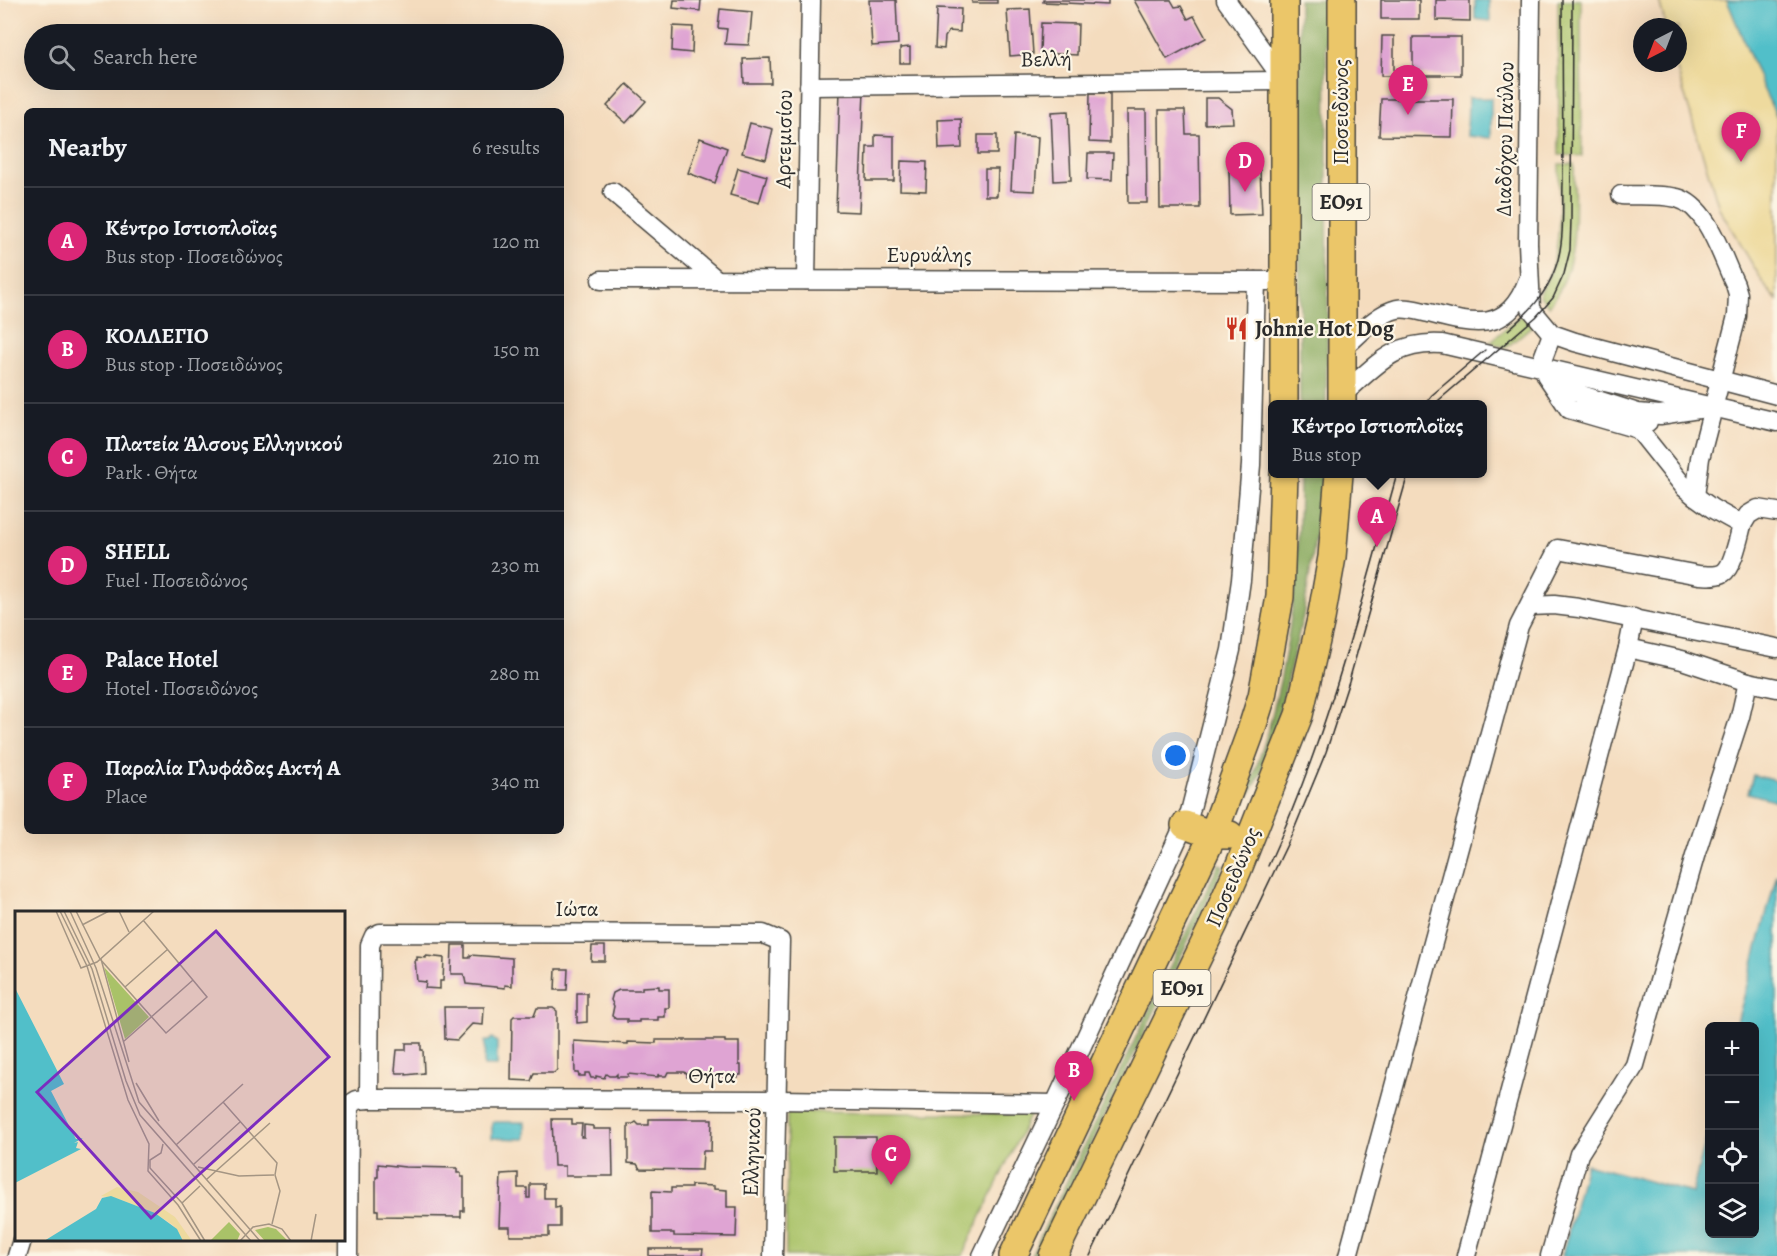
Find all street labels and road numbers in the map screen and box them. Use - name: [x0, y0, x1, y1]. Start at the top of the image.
- street label: Βελλή: [1020, 44, 1072, 74]
- street label: Ποσειδώνος: [1326, 59, 1356, 165]
- street label: Διαδόχου Παύλου: [1489, 61, 1521, 217]
- street label: Αρτεμισίου: [768, 89, 800, 190]
- road number: ΕΟ91: [1312, 184, 1370, 220]
- street label: Ευρυάλης: [886, 240, 972, 270]
- street label: Ποσειδώνος: [1199, 822, 1267, 932]
- street label: Ιώτα: [555, 894, 599, 924]
- road number: ΕΟ91: [1154, 970, 1210, 1006]
- street label: Θήτα: [688, 1061, 736, 1091]
- street label: Ελληνικού: [735, 1107, 769, 1197]

